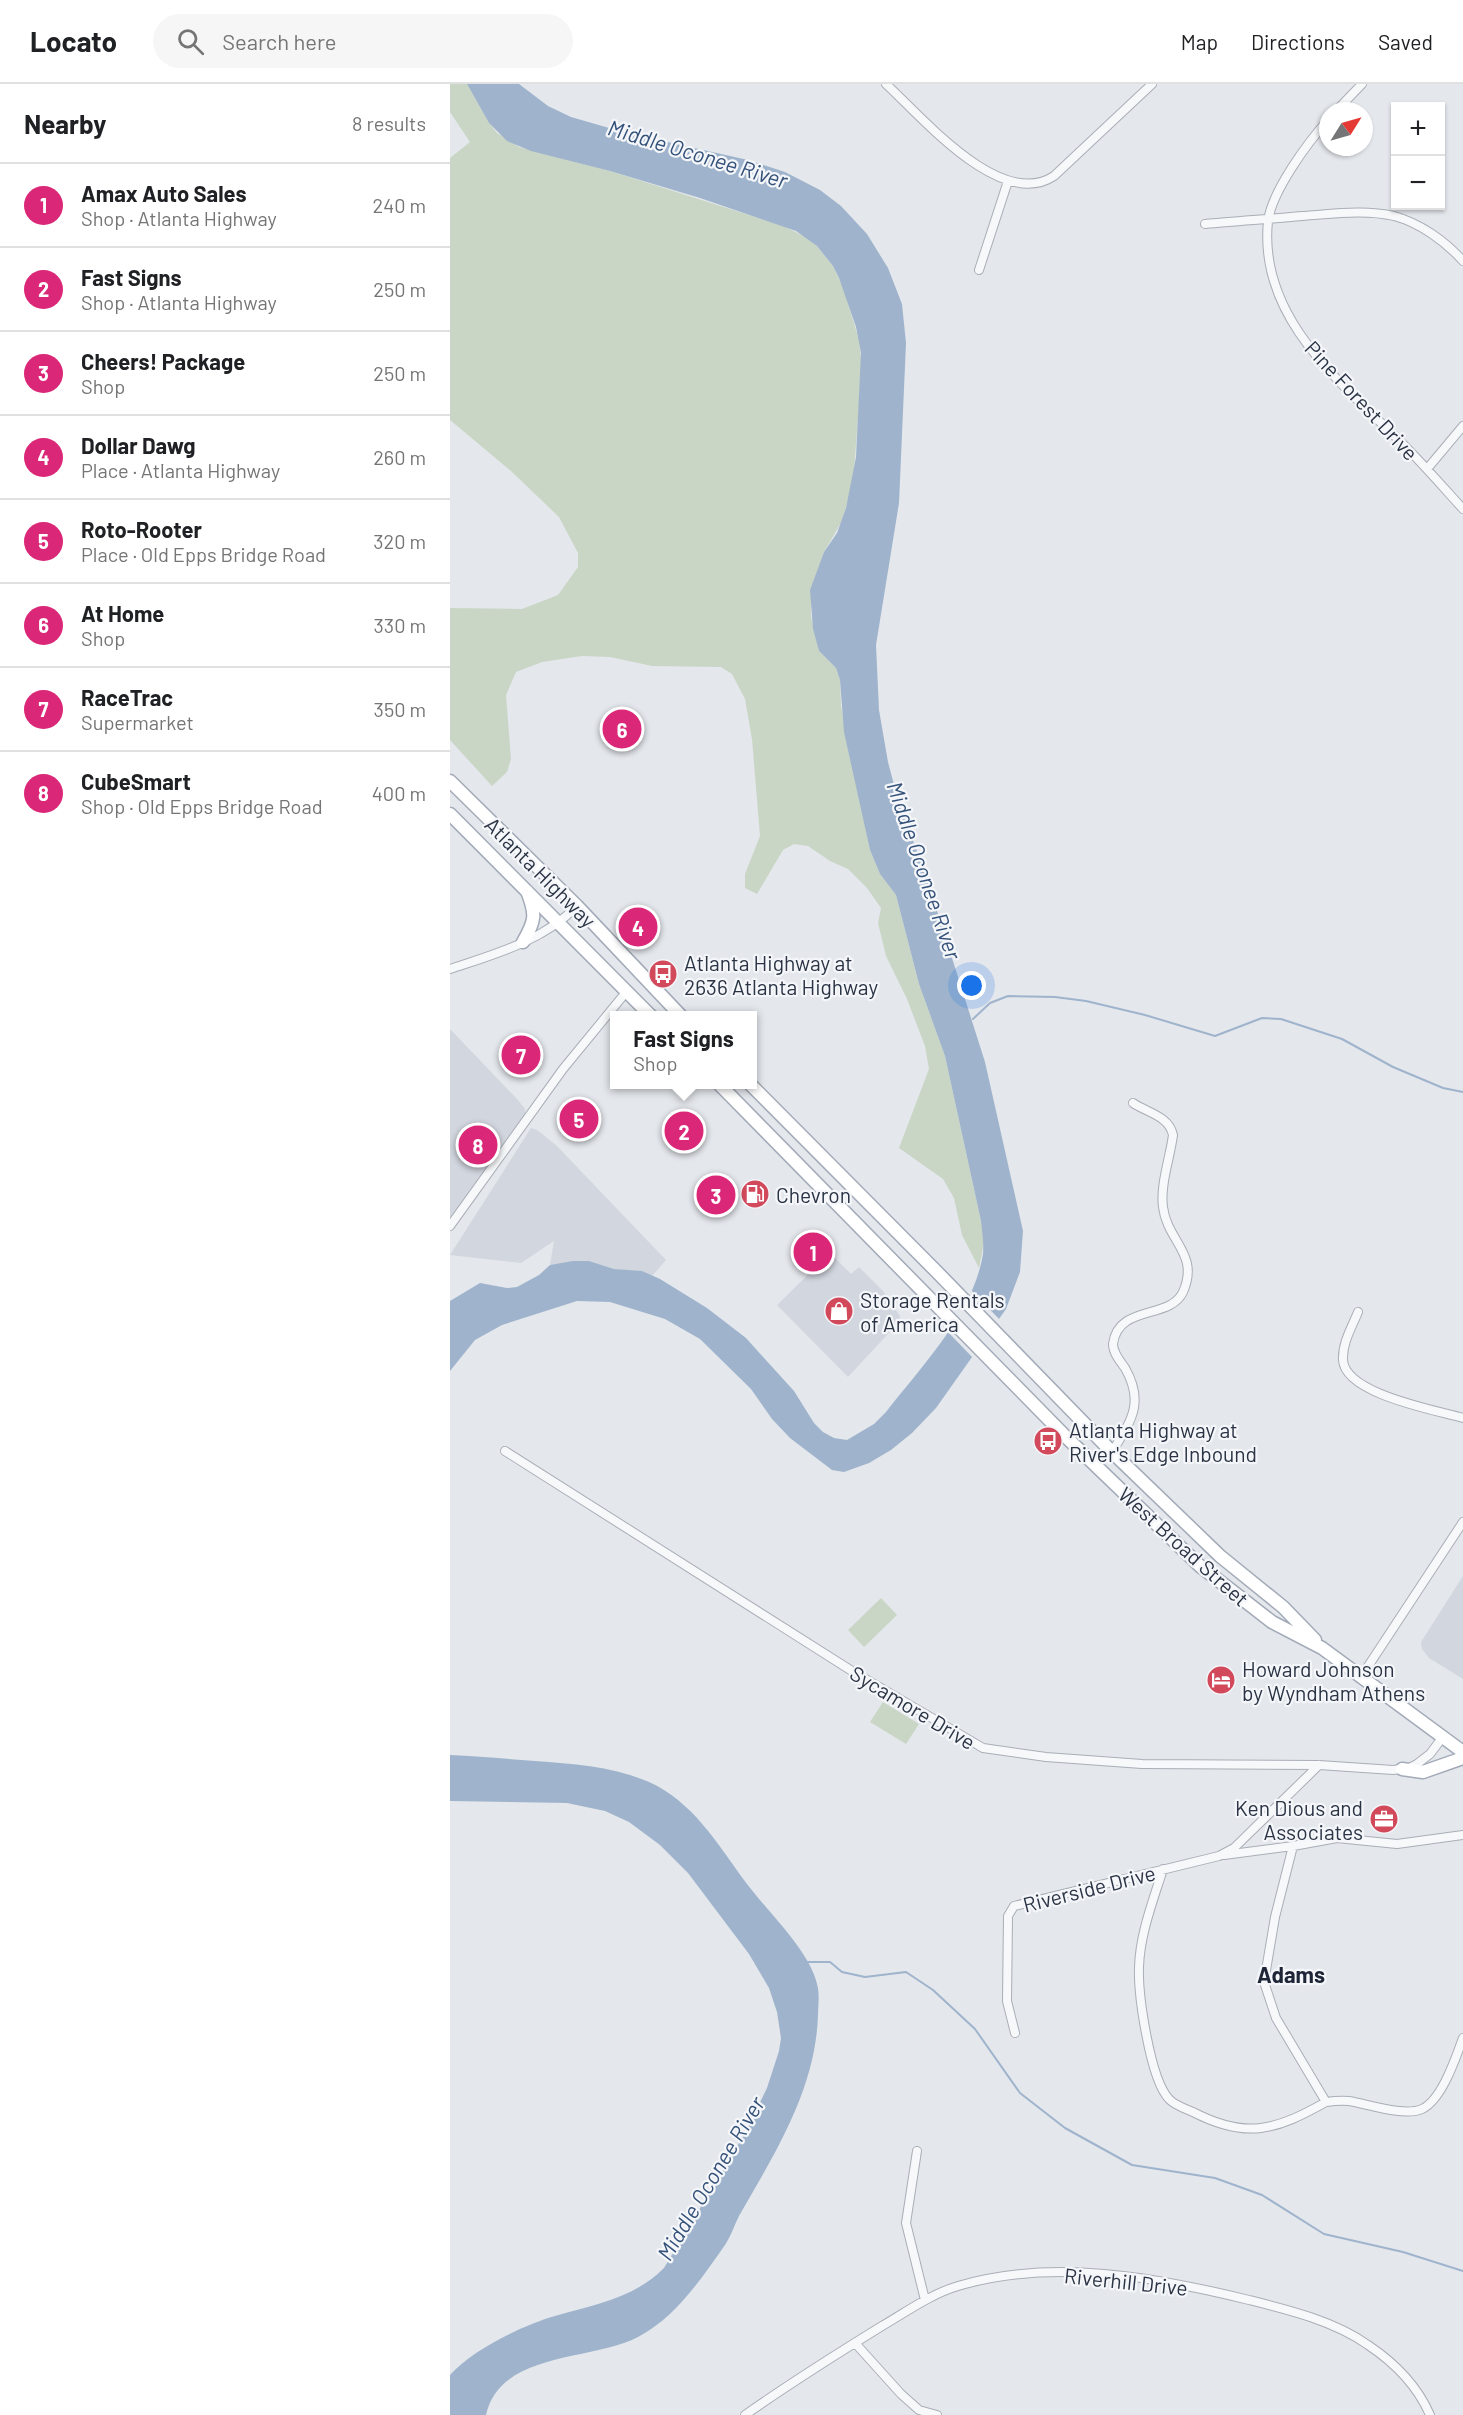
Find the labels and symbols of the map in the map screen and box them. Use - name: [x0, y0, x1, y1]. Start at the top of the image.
- north arrow: [1319, 102, 1373, 156]
- water label: Middle Oconee River: [605, 113, 792, 193]
- street label: Pine Forest Drive: [1300, 335, 1424, 465]
- pin: 6: [602, 706, 642, 752]
- water label: Middle Oconee River: [882, 778, 968, 963]
- street label: Atlanta Highway: [480, 811, 602, 933]
- pin: 4: [618, 904, 657, 950]
- place label: Atlanta Highway at 2636 Atlanta Highway: [684, 950, 878, 999]
- bus stop icon: Atlanta Highway at 2636 Atlanta Highway: [647, 958, 679, 990]
- your location: [957, 971, 986, 1000]
- pin: 7: [502, 1032, 540, 1078]
- pin: 5: [560, 1096, 598, 1142]
- pin: 2: [664, 1108, 704, 1154]
- pin: 8: [459, 1122, 498, 1168]
- pin: 3: [696, 1172, 736, 1218]
- fuel station icon: Chevron: [739, 1178, 771, 1210]
- place label: Chevron: [776, 1182, 851, 1207]
- pin: 1: [794, 1230, 832, 1274]
- place label: Storage Rentals of America: [860, 1287, 1005, 1336]
- shop icon: Storage Rentals of America: [823, 1295, 855, 1327]
- place label: Atlanta Highway at River's Edge Inbound: [1069, 1417, 1257, 1466]
- bus stop icon: Atlanta Highway at River's Edge Inbound: [1032, 1425, 1064, 1457]
- street label: West Broad Street: [1114, 1481, 1254, 1611]
- place label: Howard Johnson by Wyndham Athens: [1242, 1656, 1425, 1705]
- street label: Sycamore Drive: [846, 1660, 980, 1754]
- hotel icon: Howard Johnson by Wyndham Athens: [1205, 1664, 1237, 1696]
- place label: Ken Dious and Associates: [1235, 1795, 1363, 1844]
- office icon: Ken Dious and Associates: [1368, 1803, 1400, 1835]
- street label: Riverside Drive: [1020, 1859, 1158, 1917]
- district label: Adams: [1257, 1961, 1325, 1987]
- water label: Middle Oconee River: [651, 2090, 770, 2265]
- street label: Riverhill Drive: [1063, 2262, 1189, 2300]

